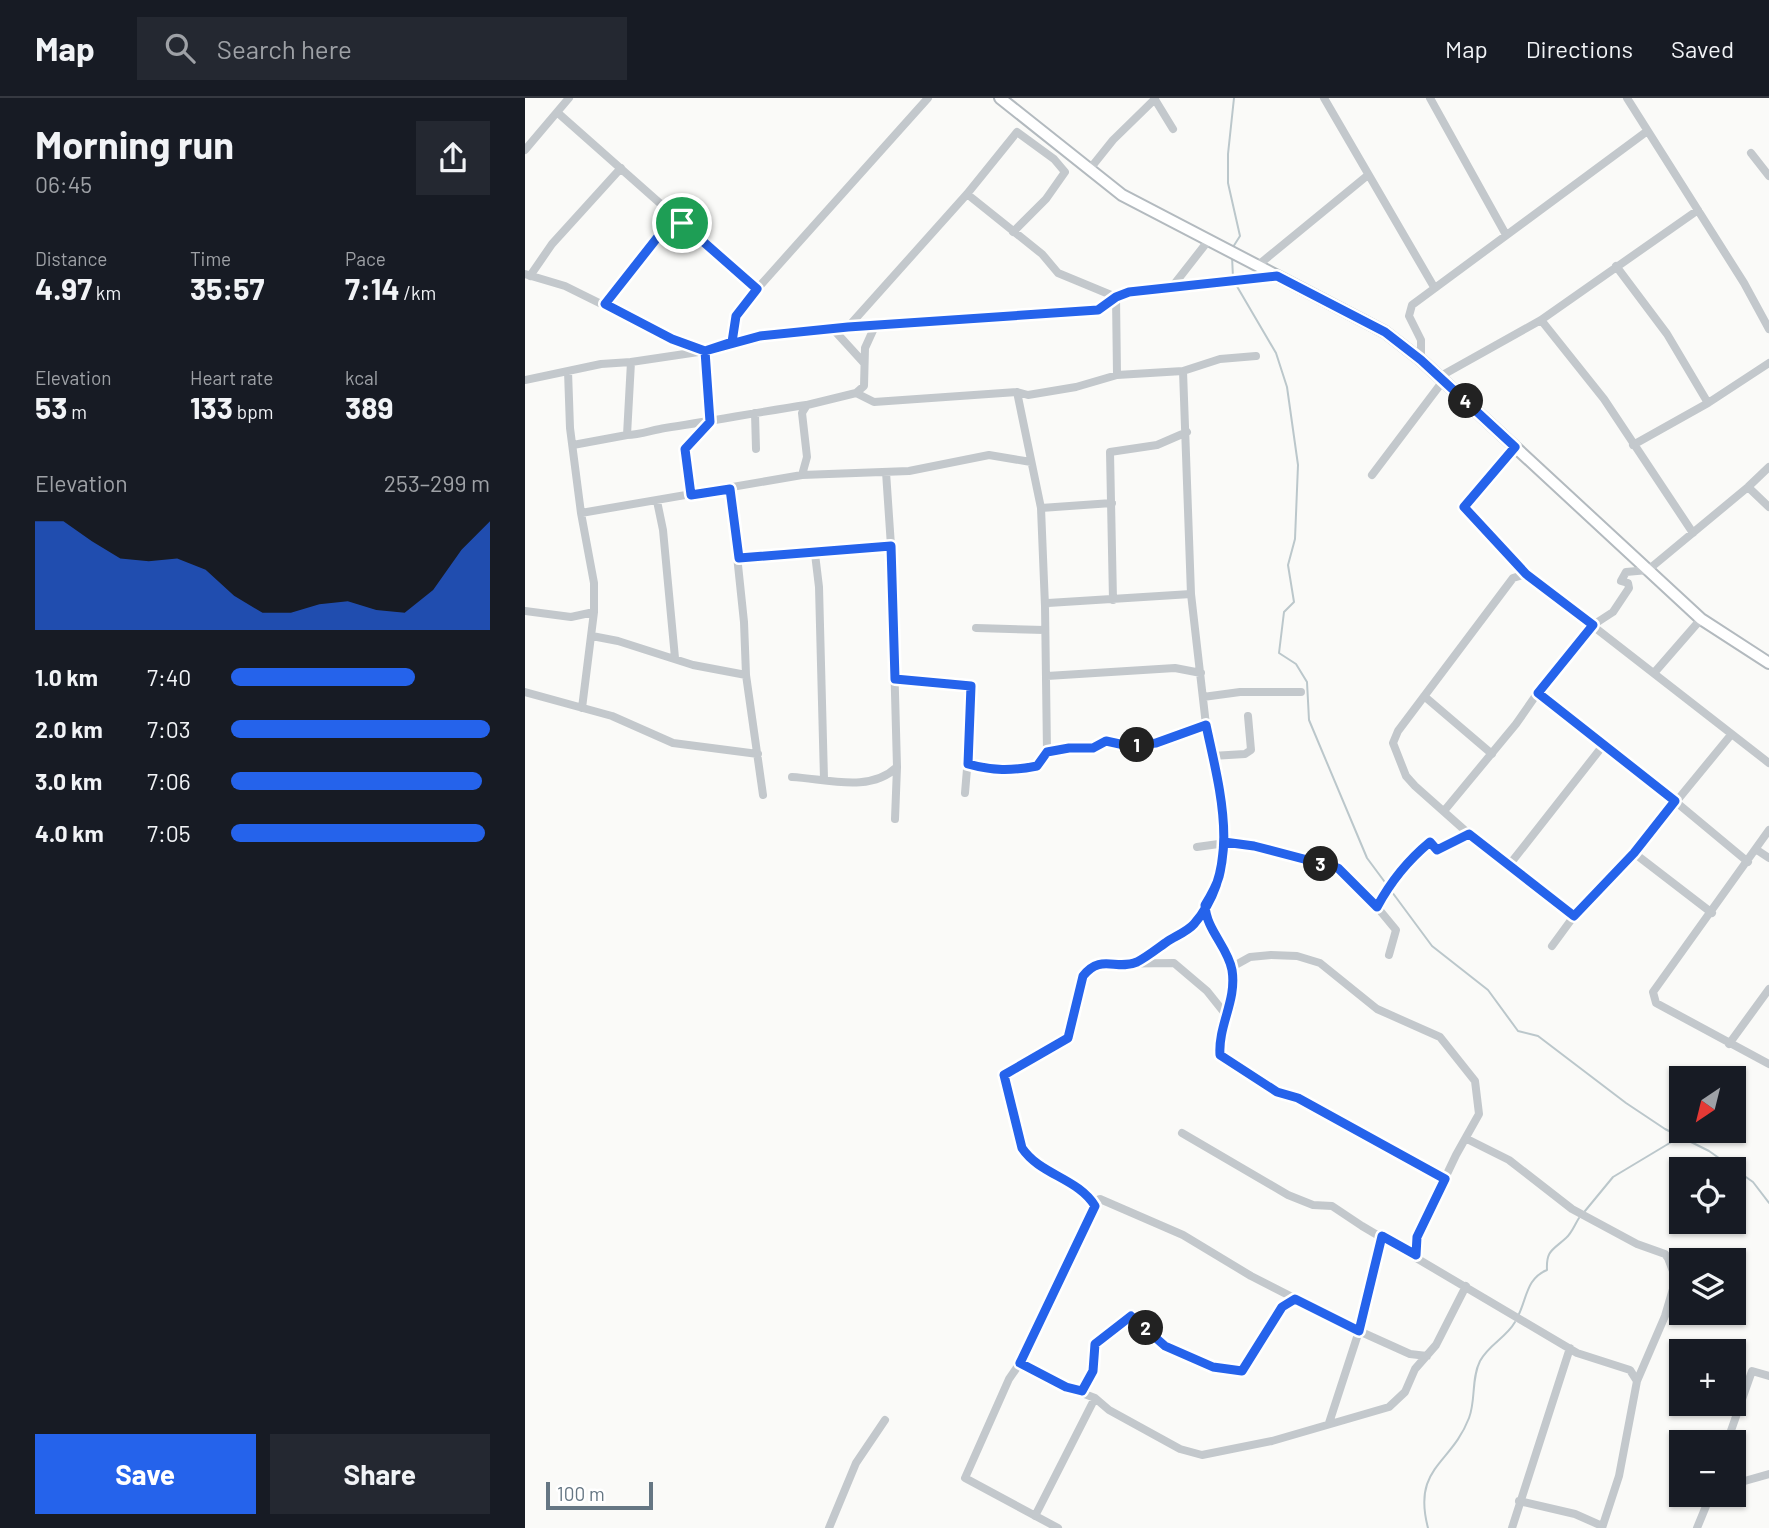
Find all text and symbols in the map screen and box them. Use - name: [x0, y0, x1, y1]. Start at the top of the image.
- search box: [137, 17, 627, 80]
- text: Map: [35, 28, 95, 68]
- icon: search: [161, 29, 199, 67]
- text: Search here: [217, 33, 352, 64]
- text: Map: [1445, 34, 1488, 63]
- text: Directions: [1526, 34, 1633, 63]
- text: Saved: [1671, 34, 1734, 63]
- text: Morning run: [35, 121, 234, 167]
- button: share: [416, 121, 490, 195]
- text: 06:45: [35, 170, 92, 198]
- pin: [652, 193, 712, 253]
- icon: arrive: [663, 204, 701, 242]
- text: Distance: [35, 247, 107, 270]
- text: Time: [190, 247, 231, 270]
- text: Pace: [345, 247, 386, 270]
- text: 4.97: [35, 270, 92, 306]
- text: 35:57: [190, 270, 264, 306]
- text: 7:14: [345, 270, 400, 306]
- text: km: [92, 281, 121, 304]
- text: /km: [400, 281, 436, 304]
- text: Elevation: [35, 366, 112, 389]
- text: Heart rate: [190, 366, 273, 389]
- text: kcal: [345, 366, 378, 389]
- pin: 4: [1448, 384, 1483, 418]
- text: 53: [35, 389, 67, 425]
- text: 133: [190, 389, 233, 425]
- text: 389: [345, 389, 393, 425]
- text: 4: [1460, 389, 1471, 412]
- text: m: [67, 400, 87, 423]
- text: bpm: [233, 400, 273, 423]
- text: Elevation: [35, 469, 128, 497]
- text: 253–299 m: [384, 469, 490, 497]
- text: 1.0 km: [35, 663, 98, 691]
- text: 7:40: [147, 663, 191, 691]
- text: 2.0 km: [35, 715, 103, 743]
- text: 7:03: [147, 715, 191, 743]
- pin: 1: [1119, 728, 1155, 762]
- text: 1: [1133, 733, 1140, 756]
- text: 3.0 km: [35, 767, 102, 795]
- text: 7:06: [147, 767, 191, 795]
- text: 4.0 km: [35, 819, 104, 847]
- text: 7:05: [147, 819, 191, 847]
- pin: 3: [1303, 846, 1339, 882]
- text: 3: [1315, 852, 1326, 875]
- north arrow: [1669, 1066, 1747, 1143]
- map controls: [1669, 1066, 1746, 1507]
- button: locate: [1669, 1157, 1746, 1234]
- button: layers: [1669, 1248, 1746, 1325]
- pin: 2: [1129, 1310, 1163, 1346]
- text: 2: [1140, 1316, 1151, 1339]
- button: +: [1669, 1339, 1746, 1416]
- button: −: [1669, 1430, 1746, 1507]
- button: Save: [35, 1434, 256, 1514]
- button: Share: [270, 1434, 490, 1514]
- scale bar: [546, 1479, 653, 1511]
- text: 100 m: [557, 1482, 605, 1505]

